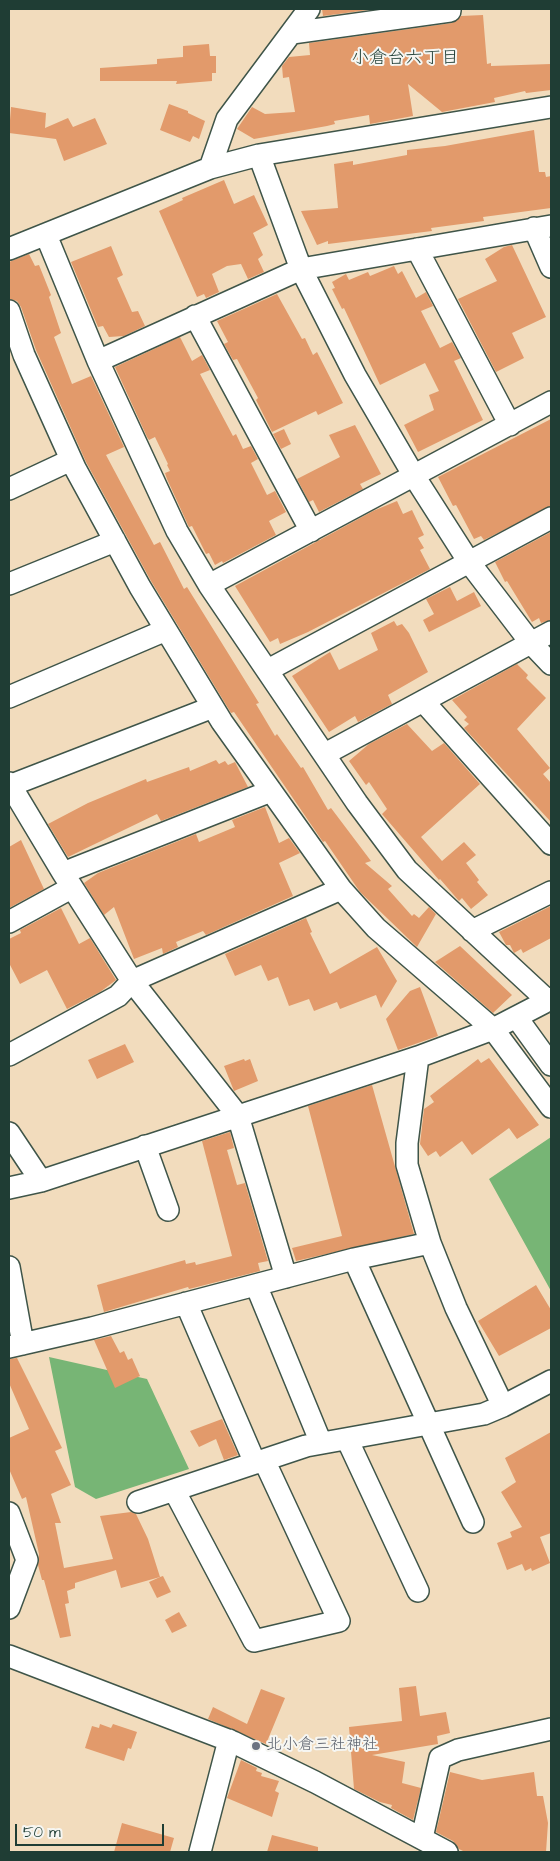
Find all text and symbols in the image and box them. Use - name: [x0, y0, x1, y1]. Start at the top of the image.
- district label: 小倉台六丁目: [351, 48, 459, 70]
- place label: 北小倉三社神社: [266, 1736, 378, 1756]
- marker: 北小倉三社神社: [250, 1740, 262, 1752]
- scale bar: [18, 1814, 166, 1846]
- text: 50 m: [23, 1822, 61, 1843]

